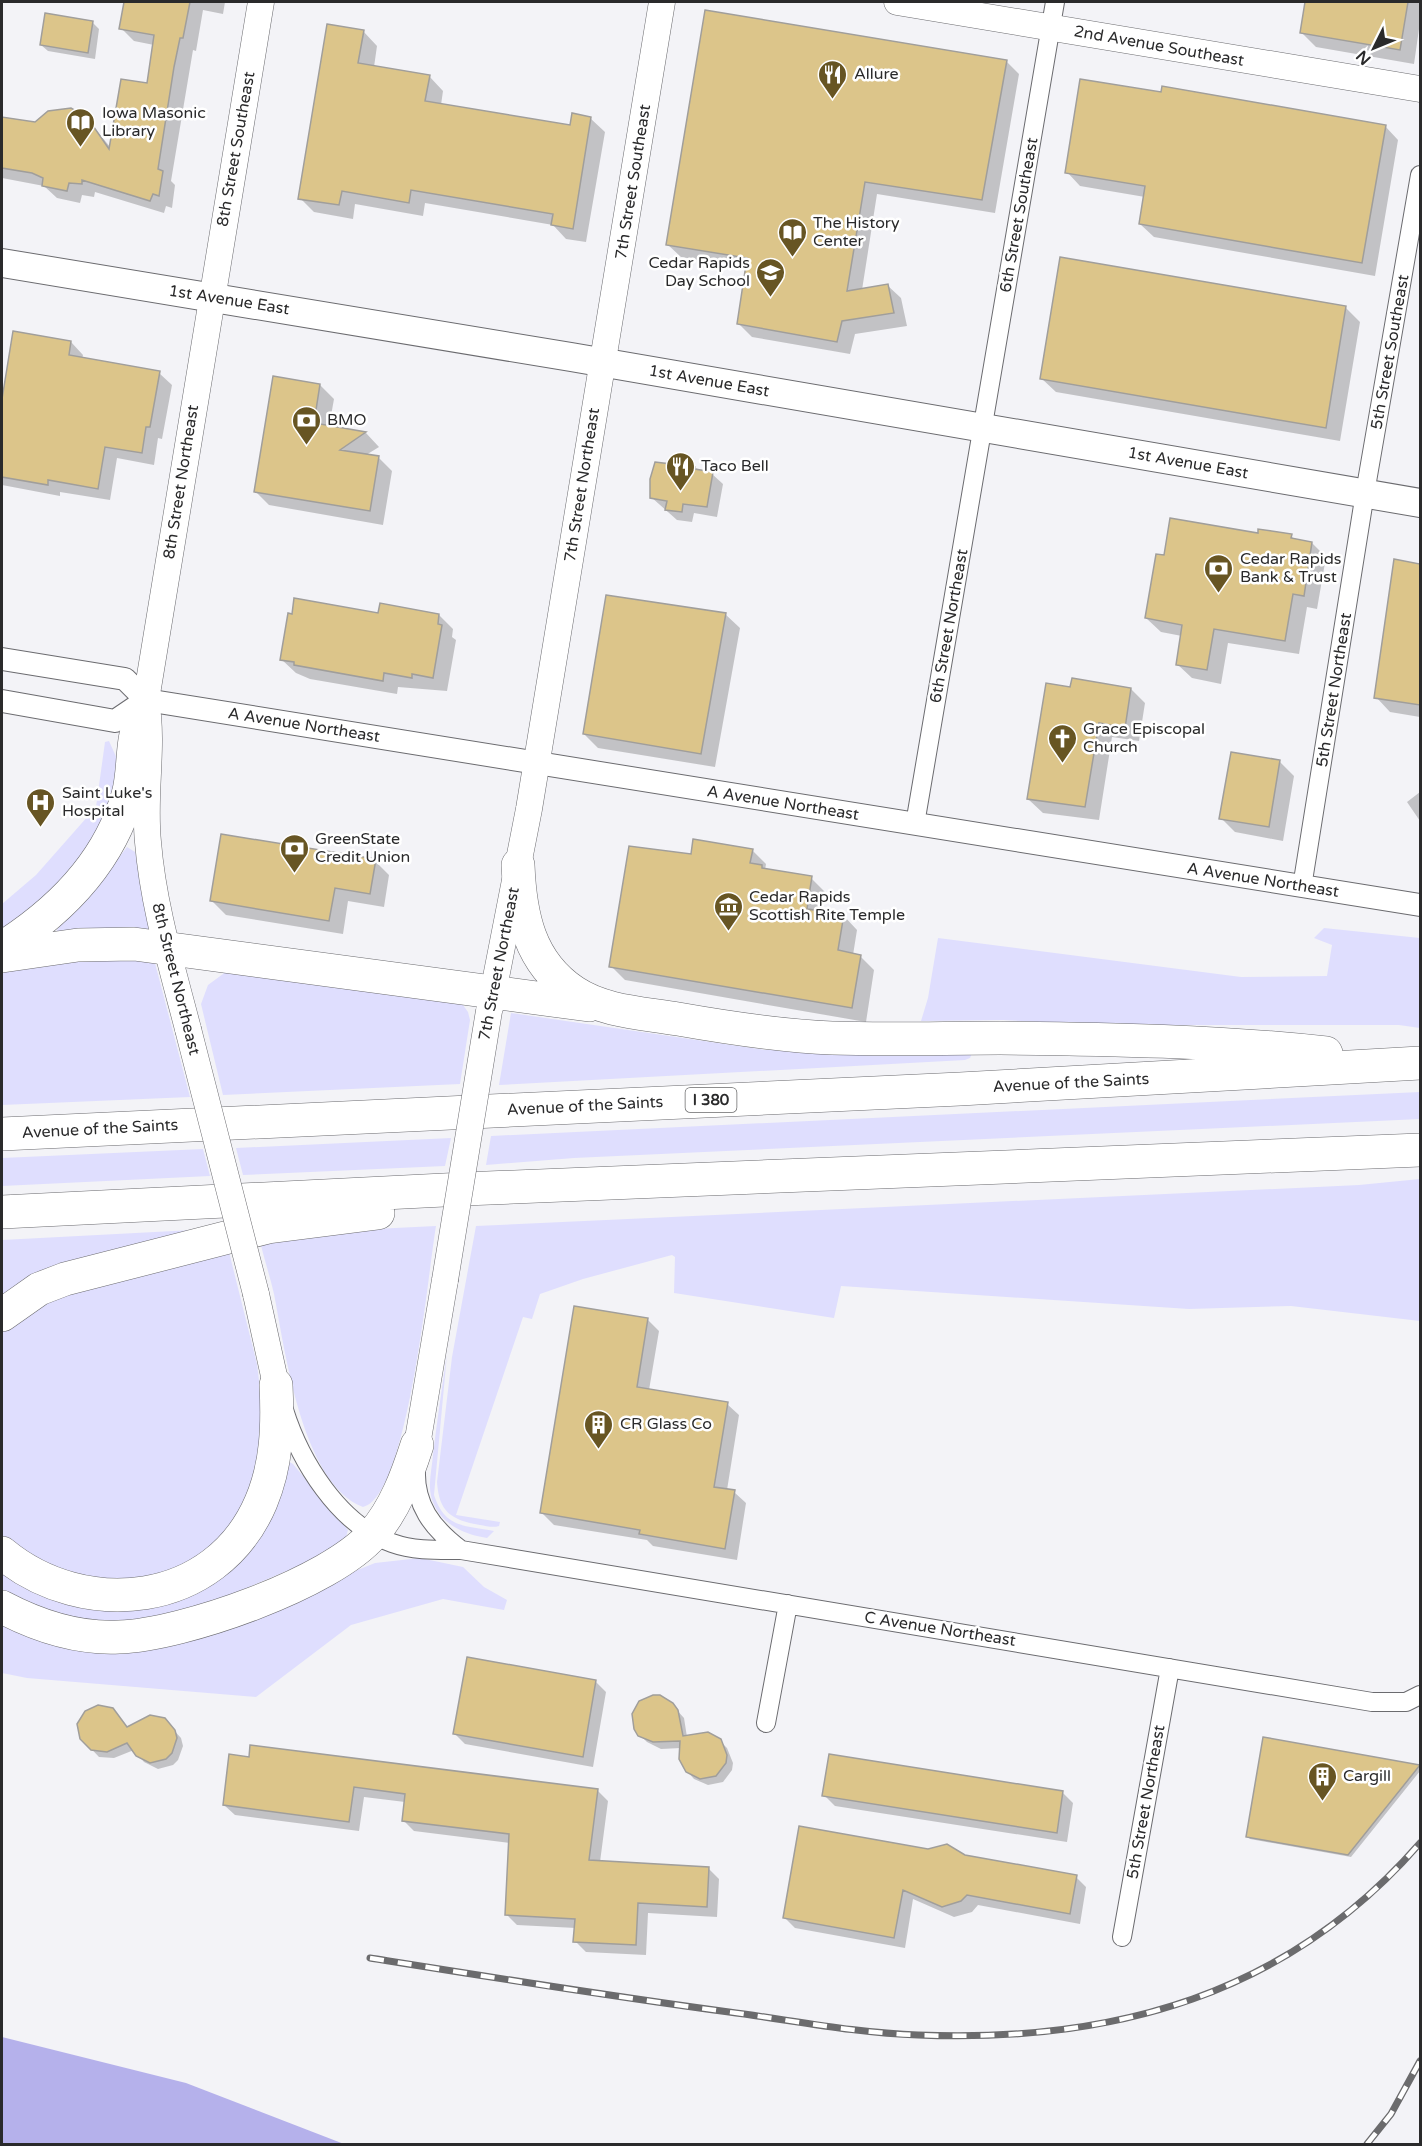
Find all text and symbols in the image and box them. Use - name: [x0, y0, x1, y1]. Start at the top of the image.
- north arrow: [1344, 18, 1404, 78]
- street label: 2nd Avenue Southeast: [1072, 21, 1246, 71]
- text: N: [1352, 46, 1375, 69]
- restaurant icon: Allure: [817, 58, 849, 100]
- place label: Allure: [854, 64, 899, 84]
- street label: 8th Street Southeast: [213, 70, 259, 228]
- place label: Iowa Masonic Library: [102, 103, 206, 141]
- street label: 7th Street Southeast: [611, 103, 655, 261]
- library icon: Iowa Masonic Library: [65, 106, 97, 148]
- street label: 6th Street Southeast: [996, 136, 1042, 294]
- place label: The History Center: [813, 213, 900, 251]
- library icon: The History Center: [776, 216, 808, 258]
- place label: Cedar Rapids Day School: [648, 253, 750, 291]
- school or university icon: Cedar Rapids Day School: [755, 256, 787, 298]
- street label: 5th Street Southeast: [1367, 273, 1413, 431]
- street label: 1st Avenue East: [167, 281, 291, 319]
- street label: 1st Avenue East: [647, 361, 771, 401]
- street label: 8th Street Northeast: [159, 403, 203, 561]
- bank icon: BMO: [290, 404, 322, 446]
- street label: 7th Street Northeast: [560, 406, 604, 564]
- place label: BMO: [327, 410, 367, 430]
- street label: 1st Avenue East: [1126, 443, 1250, 483]
- restaurant icon: Taco Bell: [664, 450, 696, 492]
- place label: Taco Bell: [701, 456, 769, 476]
- street label: 6th Street Northeast: [926, 547, 972, 705]
- place label: Cedar Rapids Bank & Trust: [1240, 549, 1342, 587]
- bank icon: Cedar Rapids Bank & Trust: [1203, 552, 1235, 594]
- street label: 5th Street Northeast: [1312, 611, 1356, 769]
- street label: A Avenue Northeast: [227, 703, 381, 747]
- place label: Grace Episcopal Church: [1083, 719, 1205, 757]
- church icon: Grace Episcopal Church: [1046, 722, 1078, 764]
- street label: A Avenue Northeast: [706, 781, 860, 825]
- place label: Saint Luke's Hospital: [62, 783, 152, 821]
- hospital icon: Saint Luke's Hospital: [25, 786, 57, 828]
- place label: GreenState Credit Union: [315, 829, 410, 867]
- bank icon: GreenState Credit Union: [278, 832, 310, 874]
- street label: A Avenue Northeast: [1186, 858, 1340, 902]
- street label: 7th Street Northeast: [474, 885, 524, 1043]
- place label: Cedar Rapids Scottish Rite Temple: [749, 887, 905, 925]
- museum icon: Cedar Rapids Scottish Rite Temple: [712, 890, 744, 932]
- street label: 8th Street Northeast: [147, 901, 205, 1057]
- street label: Avenue of the Saints: [992, 1069, 1150, 1097]
- road number: I 380: [686, 1088, 736, 1112]
- street label: Avenue of the Saints: [506, 1092, 664, 1120]
- street label: Avenue of the Saints: [21, 1115, 179, 1143]
- building icon: CR Glass Co: [583, 1408, 615, 1450]
- place label: CR Glass Co: [620, 1414, 712, 1434]
- street label: C Avenue Northeast: [863, 1607, 1017, 1651]
- street label: 5th Street Northeast: [1123, 1723, 1169, 1881]
- building icon: Cargill: [1306, 1760, 1338, 1802]
- place label: Cargill: [1343, 1766, 1391, 1786]

